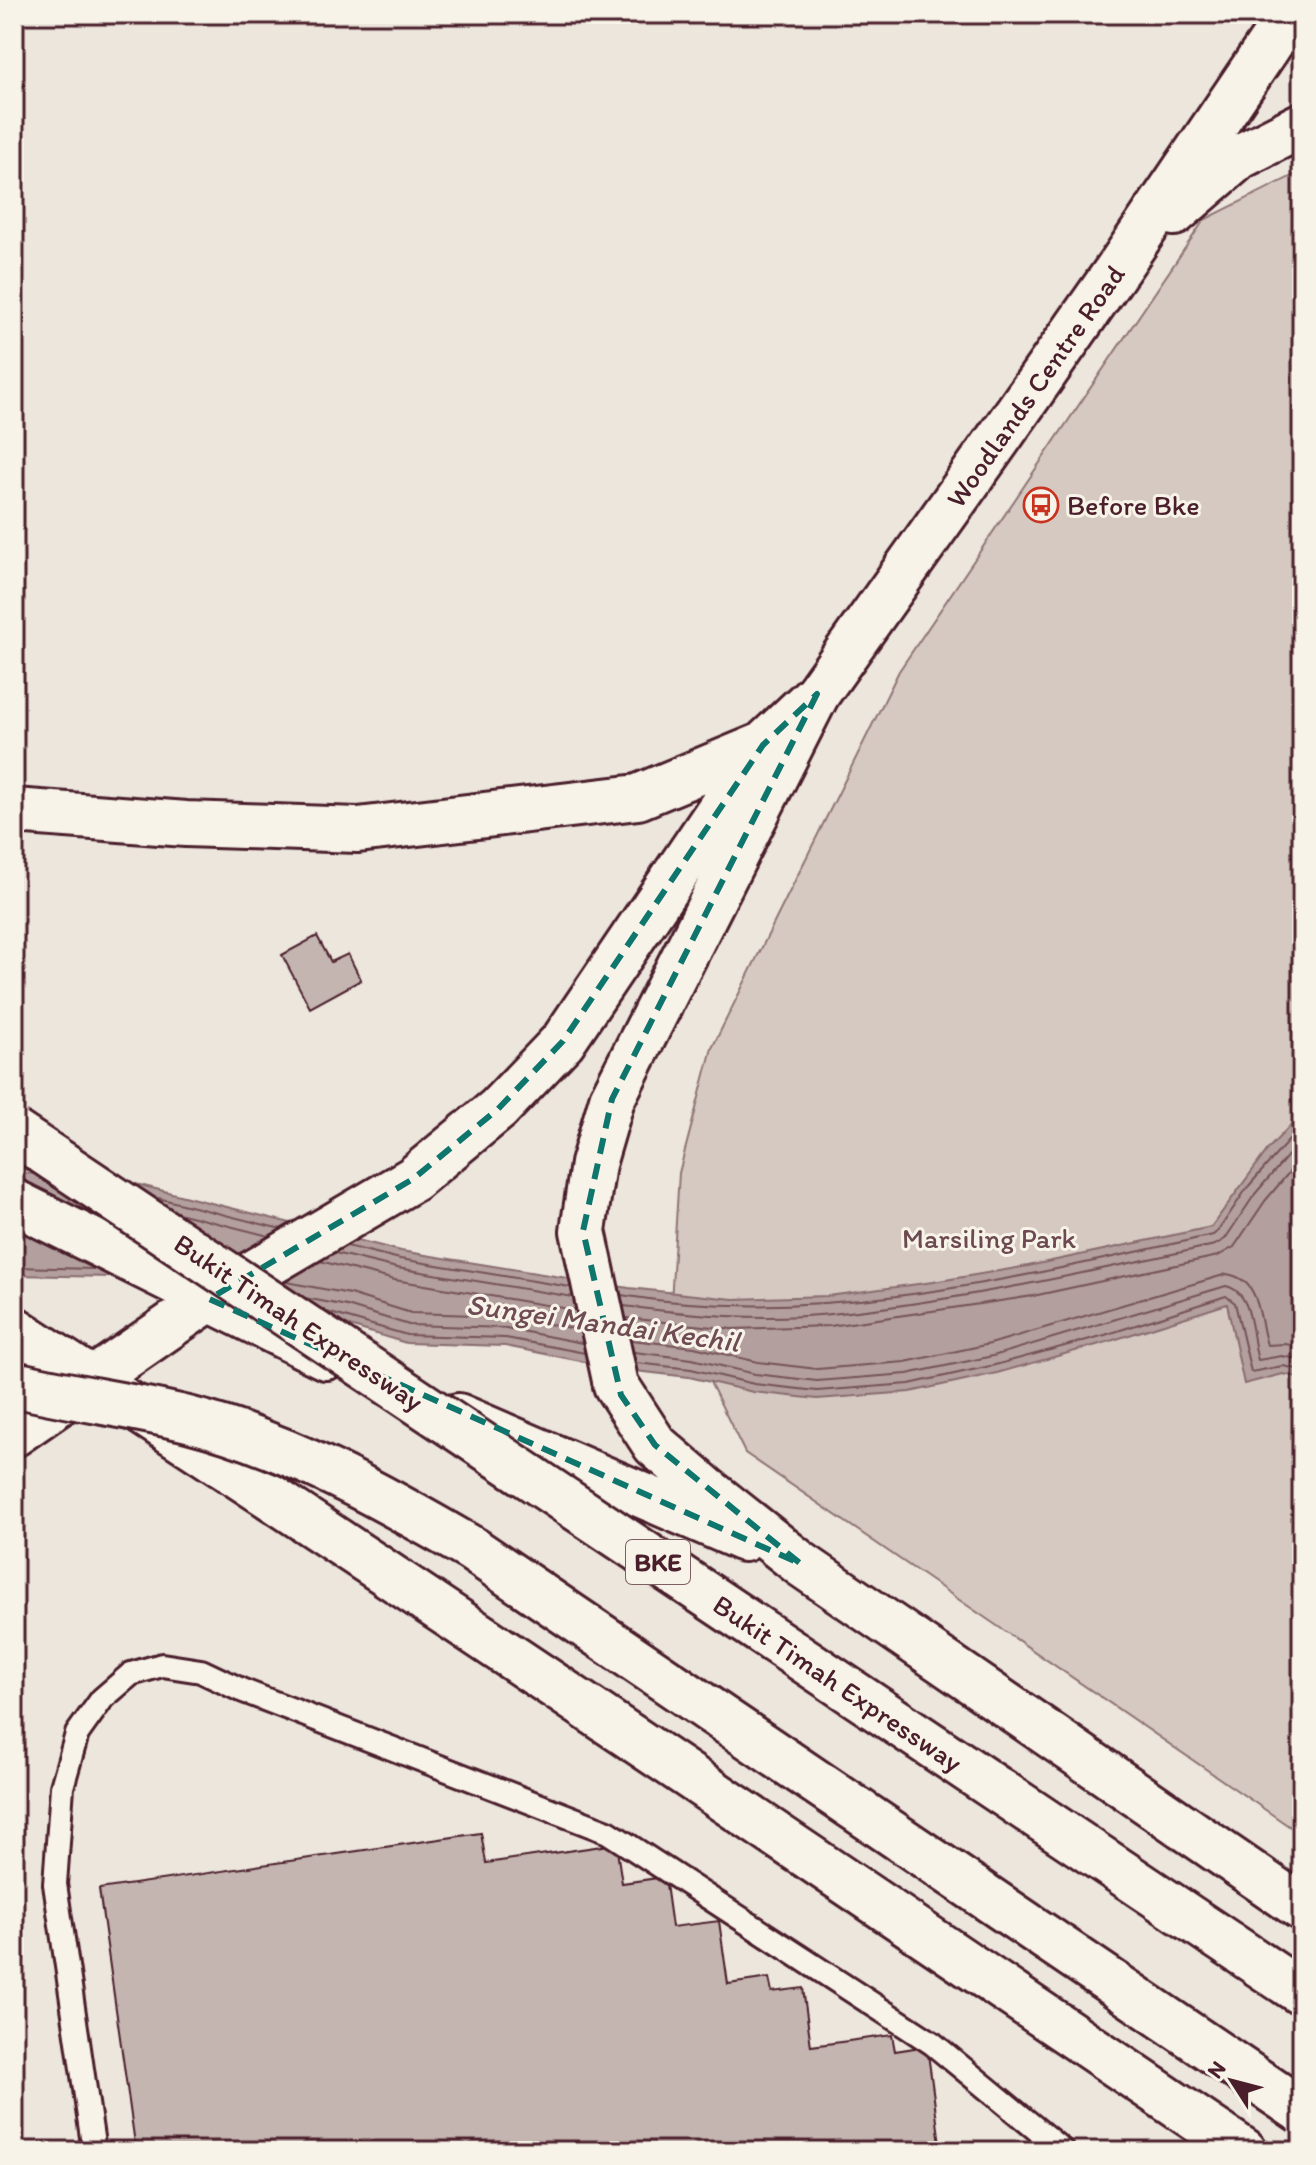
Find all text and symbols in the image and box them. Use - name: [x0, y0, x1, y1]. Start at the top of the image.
- street label: Woodlands Centre Road: [938, 258, 1132, 514]
- bus stop icon: Before Bke: [1022, 486, 1060, 524]
- place label: Before Bke: [1067, 488, 1200, 522]
- park label: Marsiling Park: [902, 1221, 1077, 1255]
- street label: Bukit Timah Expressway: [168, 1226, 430, 1418]
- water label: Sungei Mandai Kechil: [464, 1285, 744, 1360]
- road number: BKE: [626, 1540, 690, 1584]
- street label: Bukit Timah Expressway: [707, 1587, 969, 1779]
- north arrow: [1192, 2041, 1272, 2121]
- text: N: [1201, 2056, 1232, 2083]

